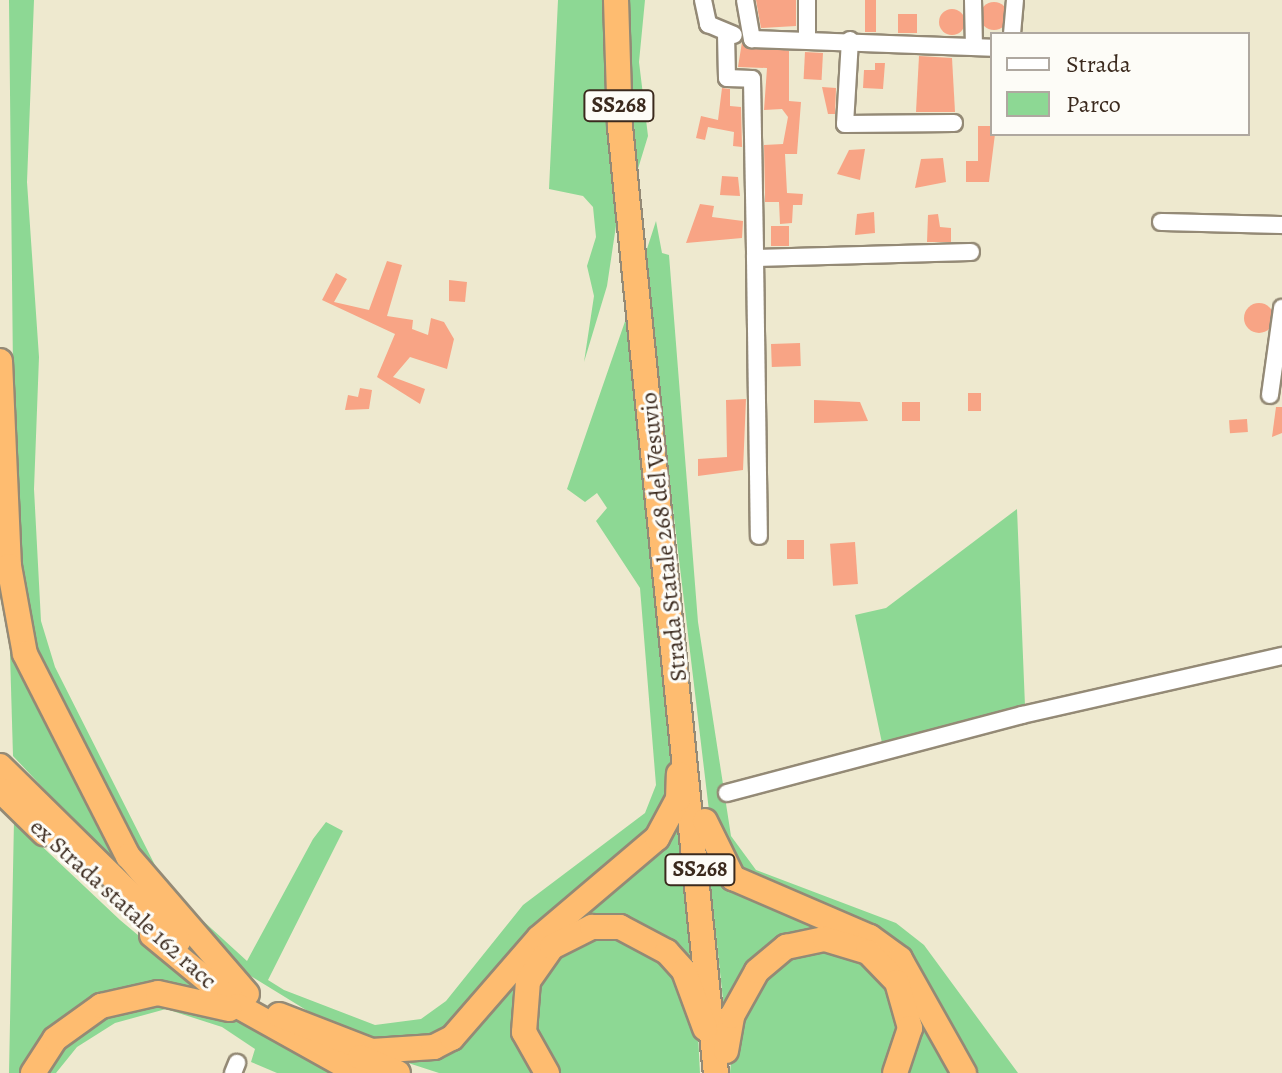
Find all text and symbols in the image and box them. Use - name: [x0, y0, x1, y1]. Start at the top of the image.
- legend: [990, 32, 1250, 136]
- text: Strada: [1066, 48, 1131, 80]
- road number: SS268: [583, 88, 655, 124]
- text: Parco: [1066, 88, 1121, 120]
- street label: Strada Statale 268 del Vesuvio: [634, 391, 694, 683]
- street label: ex Strada statale 162 racc: [24, 813, 222, 995]
- road number: SS268: [664, 852, 736, 888]

